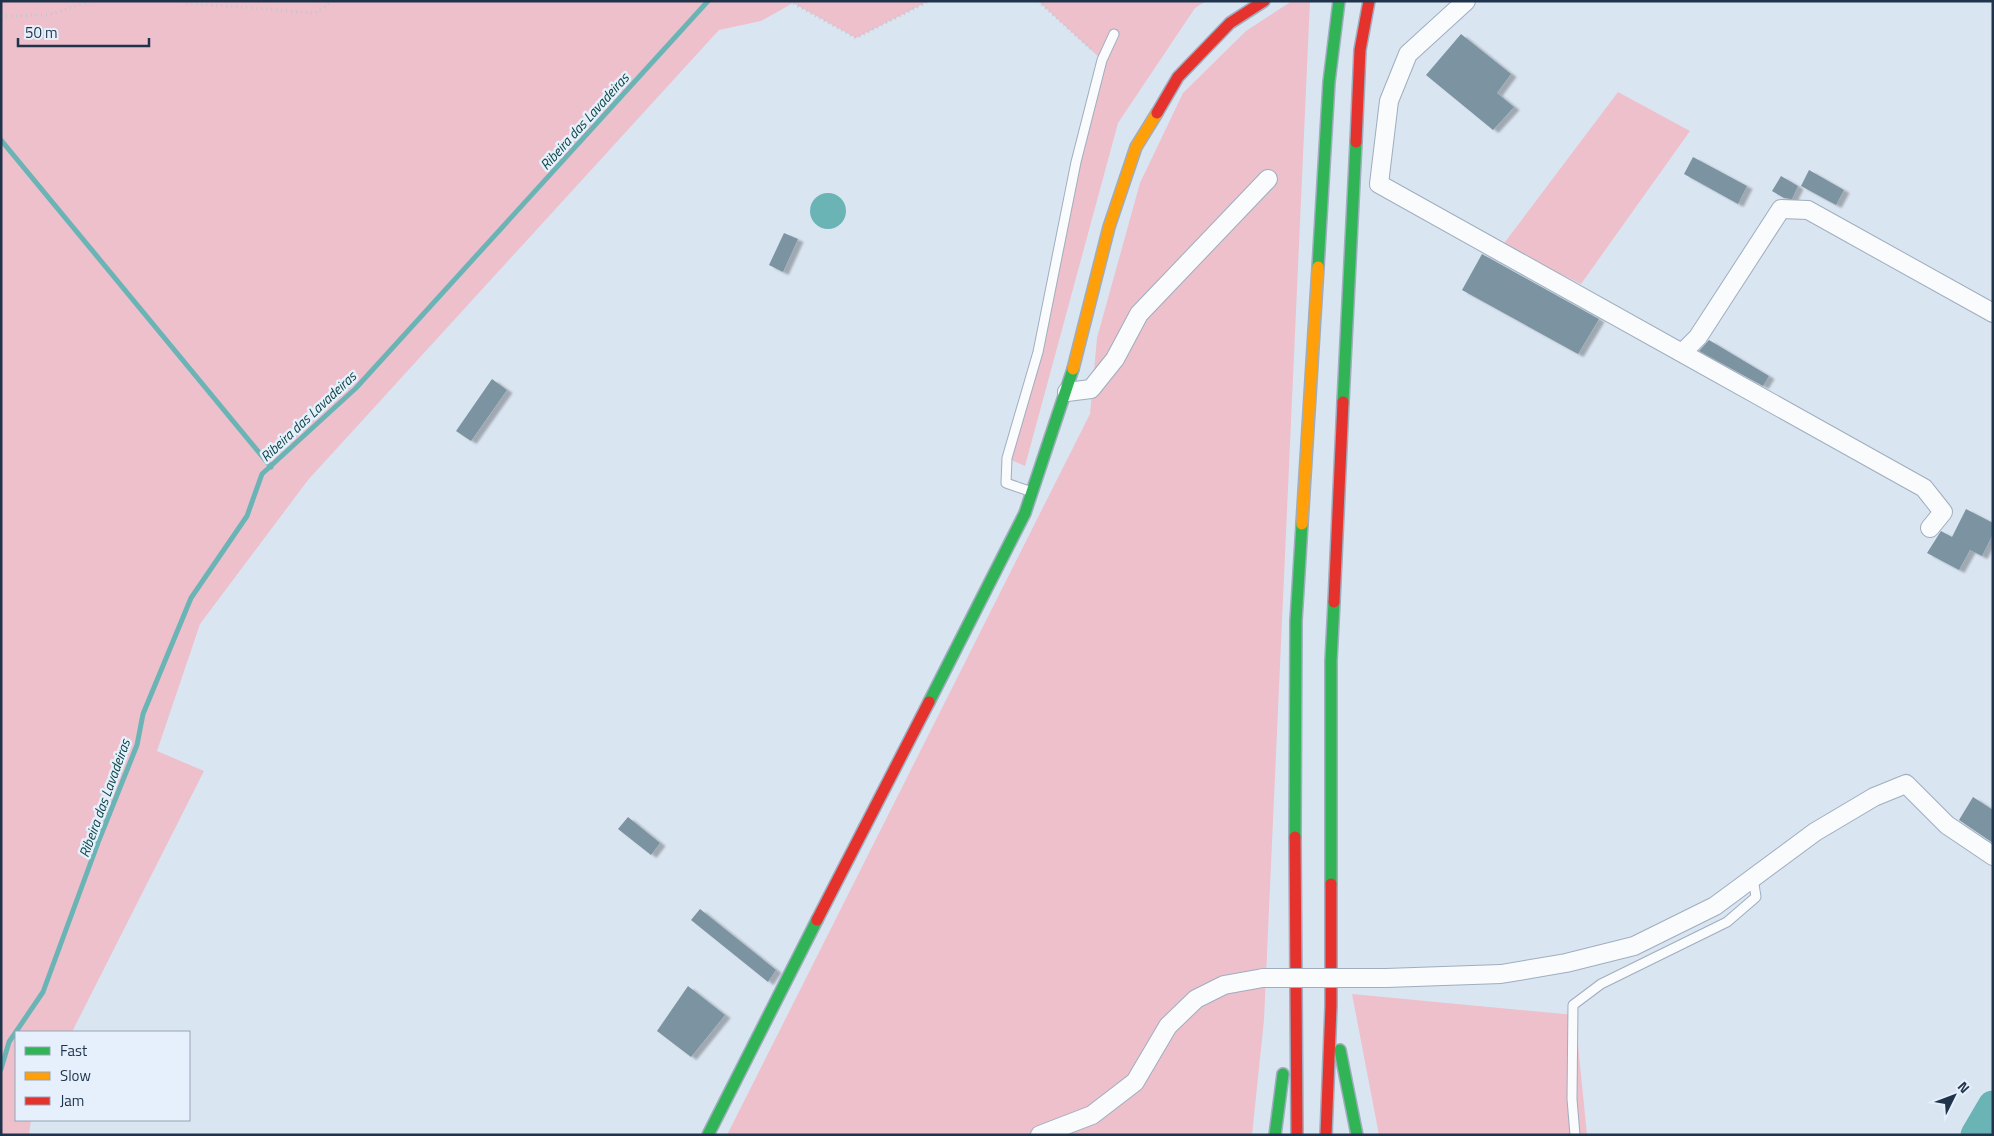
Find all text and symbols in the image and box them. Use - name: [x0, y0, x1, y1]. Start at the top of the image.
- scale bar: [18, 15, 149, 47]
- text: 50 m: [25, 21, 58, 44]
- water label: Ribeira das Lavadeiras: [535, 67, 634, 174]
- water label: Ribeira das Lavadeiras: [255, 365, 361, 466]
- water label: Ribeira das Lavadeiras: [73, 735, 135, 860]
- legend: [15, 1031, 190, 1121]
- text: Fast: [60, 1039, 88, 1062]
- text: Slow: [60, 1064, 91, 1087]
- north arrow: [1929, 1071, 1979, 1121]
- text: N: [1953, 1076, 1975, 1098]
- text: Jam: [60, 1089, 84, 1112]

